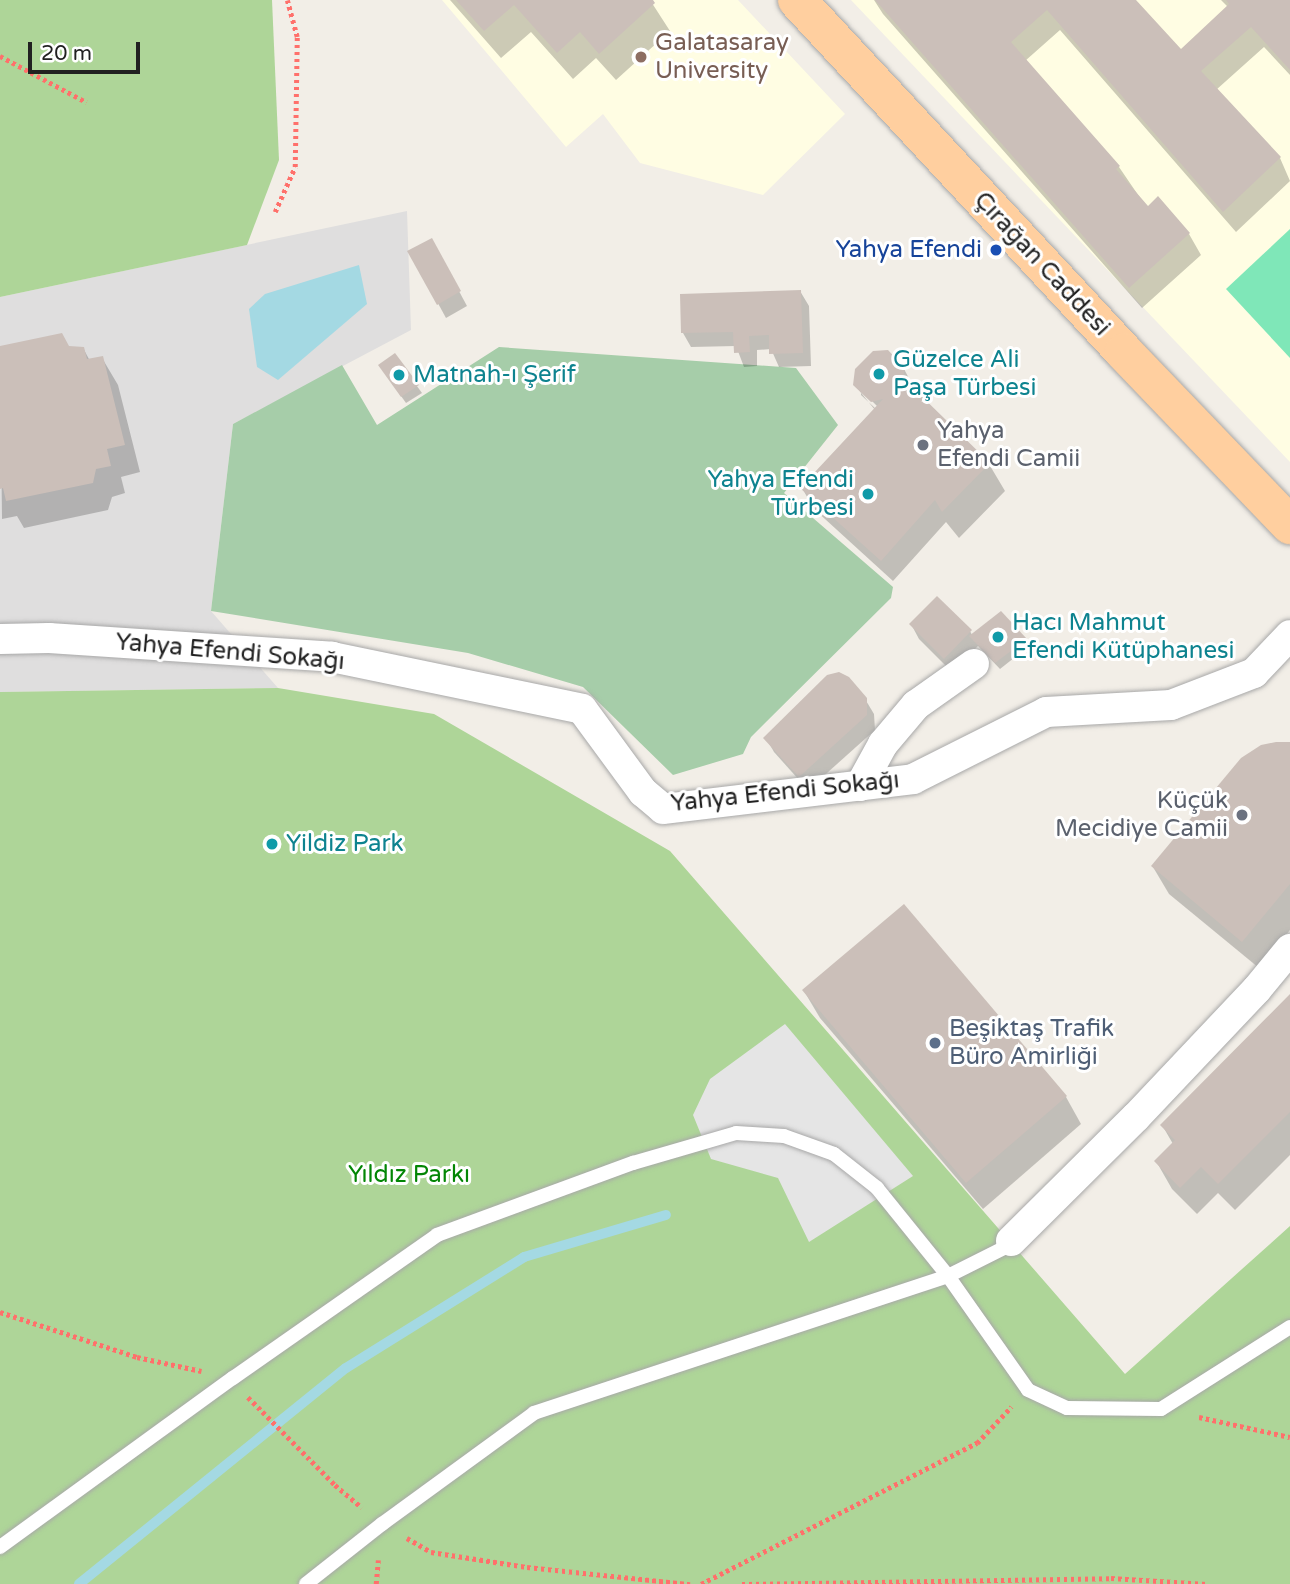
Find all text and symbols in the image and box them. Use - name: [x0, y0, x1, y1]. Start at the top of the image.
- scale bar: [32, 28, 144, 72]
- place label: Galatasaray University: [655, 29, 789, 85]
- text: 20 m: [41, 41, 92, 66]
- marker: Galatasaray University: [633, 49, 649, 65]
- street label: Çırağan Caddesi: [968, 186, 1116, 342]
- place label: Yahya Efendi: [835, 236, 982, 264]
- marker: Yahya Efendi: [988, 242, 1004, 258]
- place label: Güzelce Ali Paşa Türbesi: [893, 346, 1036, 402]
- place label: Matnah-ı Şerif: [413, 361, 576, 389]
- marker: Güzelce Ali Paşa Türbesi: [871, 366, 887, 382]
- marker: Matnah-ı Şerif: [391, 367, 407, 383]
- place label: Yahya Efendi Camii: [937, 417, 1080, 473]
- marker: Yahya Efendi Camii: [915, 437, 931, 453]
- place label: Yahya Efendi Türbesi: [707, 466, 854, 522]
- marker: Yahya Efendi Türbesi: [860, 486, 876, 502]
- place label: Hacı Mahmut Efendi Kütüphanesi: [1012, 609, 1235, 665]
- street label: Yahya Efendi Sokağı: [114, 628, 346, 676]
- marker: Hacı Mahmut Efendi Kütüphanesi: [990, 629, 1006, 645]
- street label: Yahya Efendi Sokağı: [669, 766, 901, 818]
- place label: Küçük Mecidiye Camii: [1055, 787, 1228, 843]
- marker: Küçük Mecidiye Camii: [1234, 807, 1250, 823]
- place label: Yildiz Park: [286, 830, 404, 858]
- marker: Yildiz Park: [264, 836, 280, 852]
- place label: Beşiktaş Trafik Büro Amirliği: [949, 1015, 1114, 1071]
- marker: Beşiktaş Trafik Büro Amirliği: [927, 1035, 943, 1051]
- park label: Yıldız Parkı: [348, 1161, 470, 1189]

